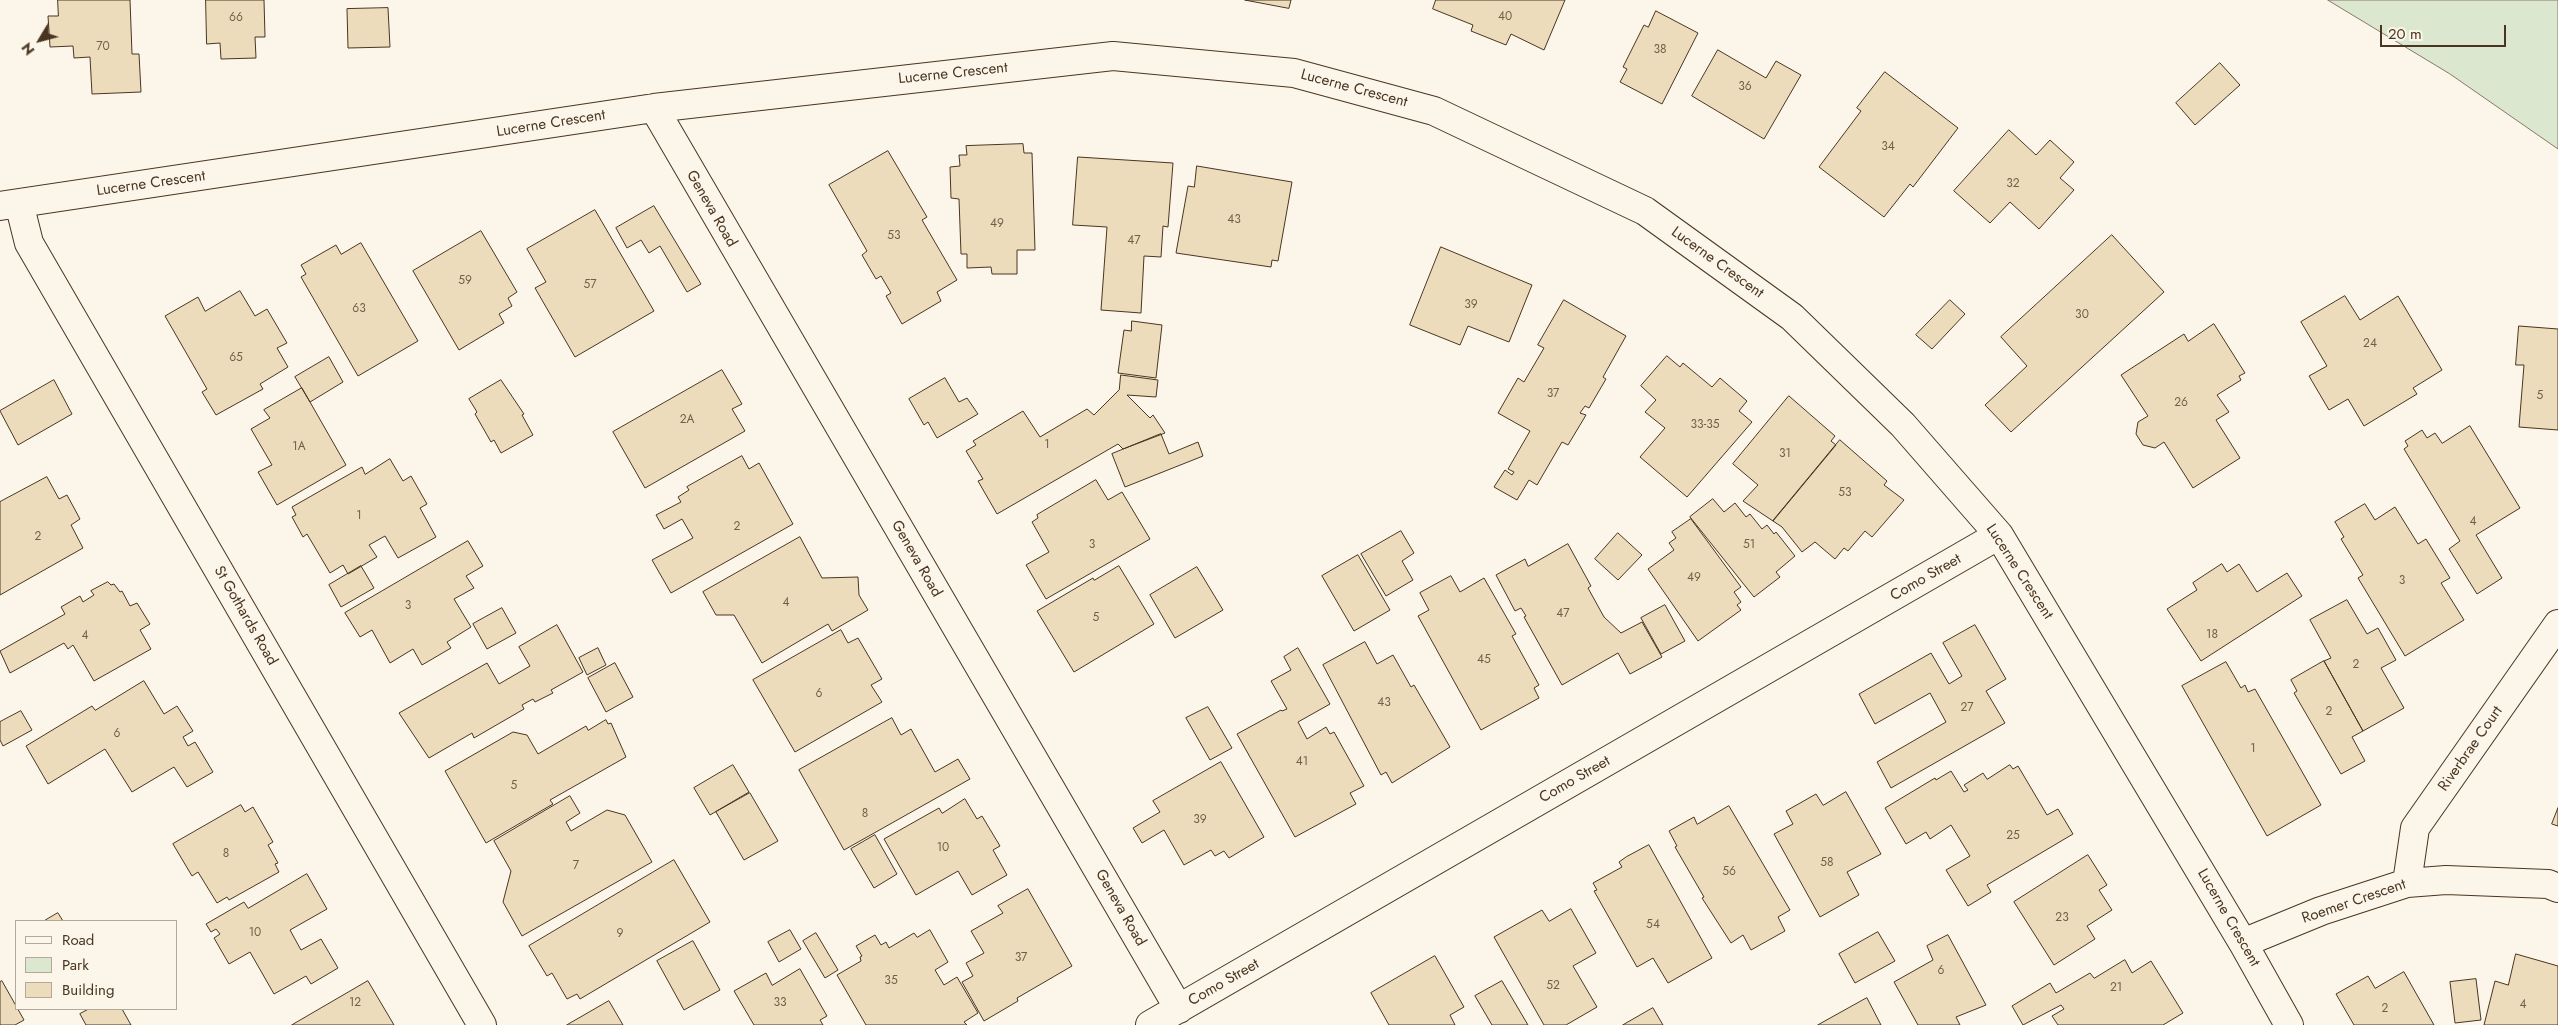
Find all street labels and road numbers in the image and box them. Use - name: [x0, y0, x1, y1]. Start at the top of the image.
- street label: Lucerne Crescent: [897, 59, 1009, 89]
- street label: Lucerne Crescent: [1299, 66, 1409, 112]
- street label: Lucerne Crescent: [495, 107, 607, 141]
- street label: Lucerne Crescent: [95, 167, 207, 201]
- street label: Geneva Road: [682, 168, 740, 250]
- street label: Lucerne Crescent: [1667, 223, 1767, 303]
- street label: Geneva Road: [887, 518, 945, 600]
- street label: Lucerne Crescent: [1982, 521, 2056, 623]
- street label: Como Street: [1887, 551, 1965, 605]
- street label: St Gothards Road: [209, 563, 281, 669]
- street label: Riverbrae Court: [2435, 703, 2507, 795]
- street label: Como Street: [1536, 753, 1614, 807]
- street label: Lucerne Crescent: [2193, 866, 2263, 970]
- street label: Geneva Road: [1091, 867, 1149, 949]
- street label: Roemer Crescent: [2300, 876, 2408, 928]
- street label: Como Street: [1185, 956, 1263, 1010]

